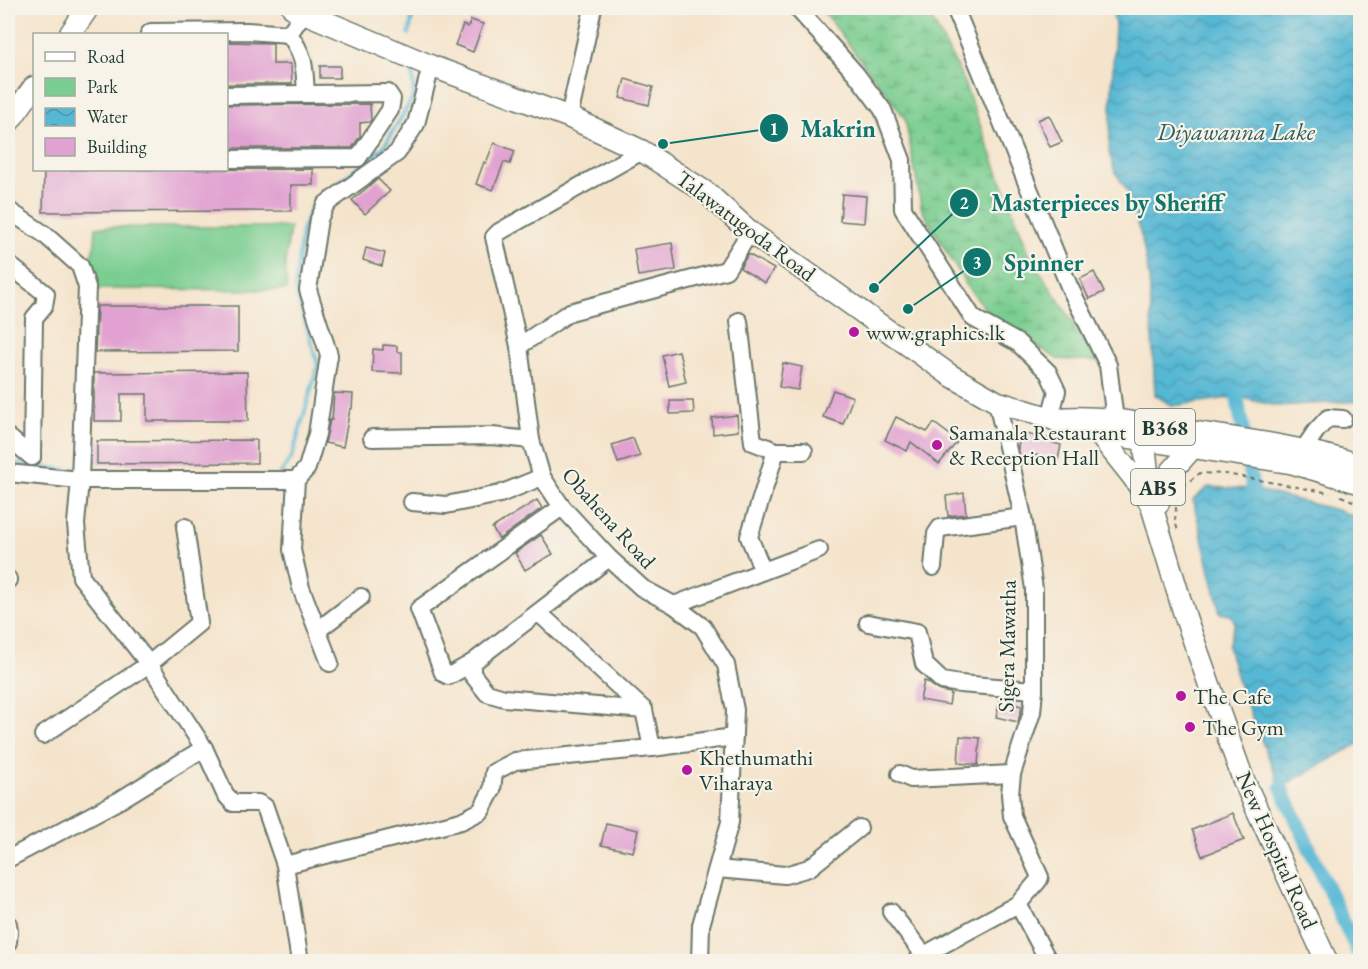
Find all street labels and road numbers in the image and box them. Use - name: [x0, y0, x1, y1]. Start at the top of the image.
- street label: Talawatugoda Road: [670, 164, 822, 289]
- road number: B368: [1135, 409, 1195, 445]
- street label: Obahena Road: [556, 461, 663, 576]
- road number: AB5: [1131, 469, 1185, 505]
- street label: Sigera Mawatha: [991, 579, 1023, 713]
- street label: New Hospital Road: [1229, 767, 1325, 934]

